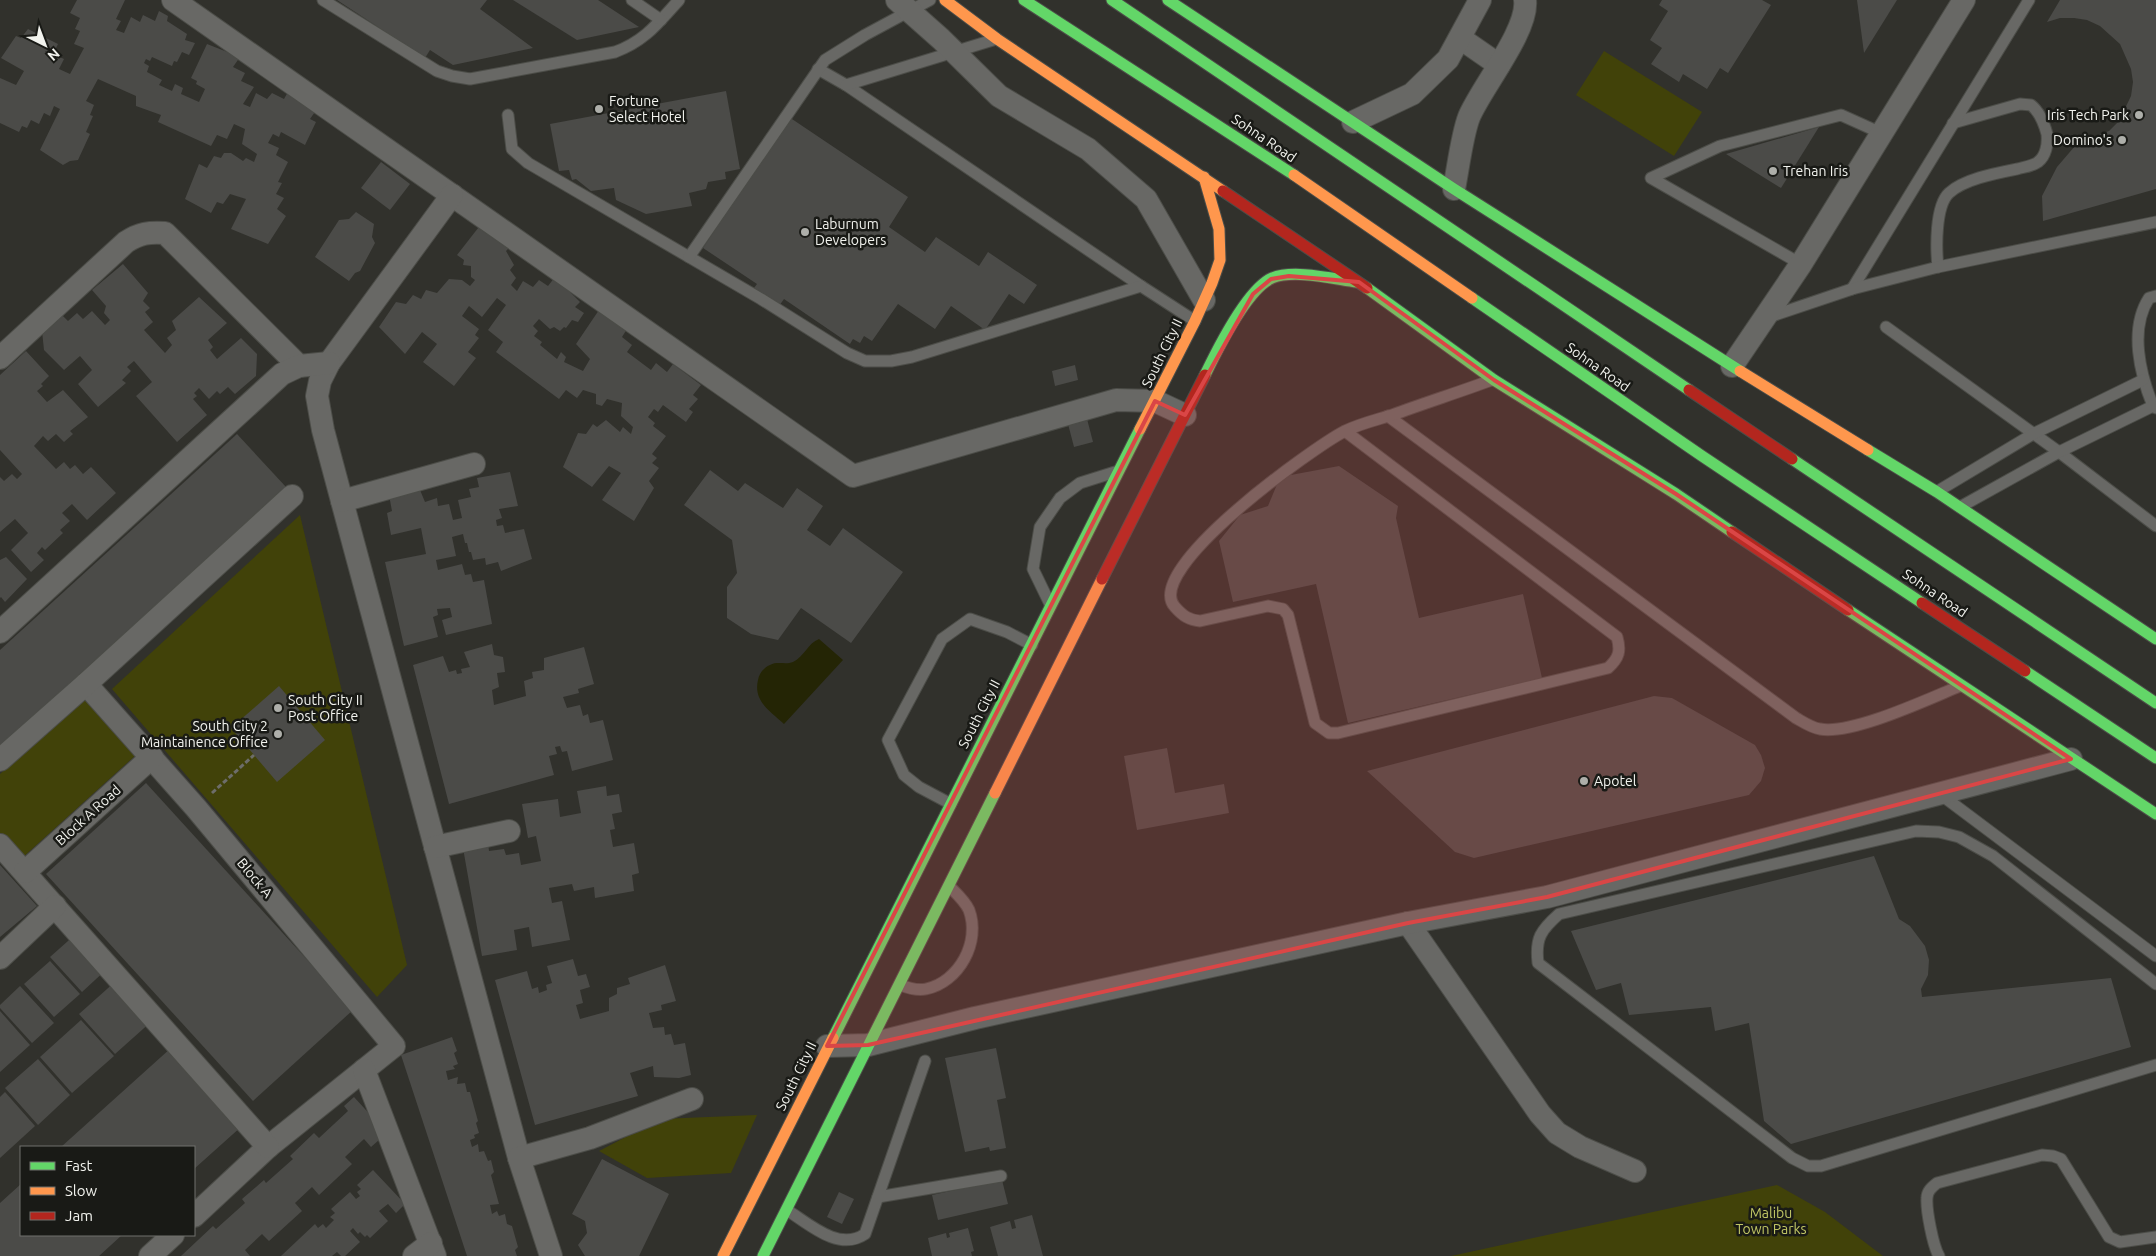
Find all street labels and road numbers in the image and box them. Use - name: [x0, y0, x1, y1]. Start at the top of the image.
- street label: Sohna Road: [1229, 111, 1299, 165]
- street label: South City II: [1138, 316, 1186, 390]
- street label: Sohna Road: [1563, 339, 1633, 395]
- street label: Sohna Road: [1900, 566, 1970, 620]
- street label: South City II: [955, 677, 1003, 751]
- street label: Block A Road: [52, 782, 124, 848]
- street label: Block A: [234, 855, 276, 901]
- street label: South City II: [772, 1039, 820, 1113]

